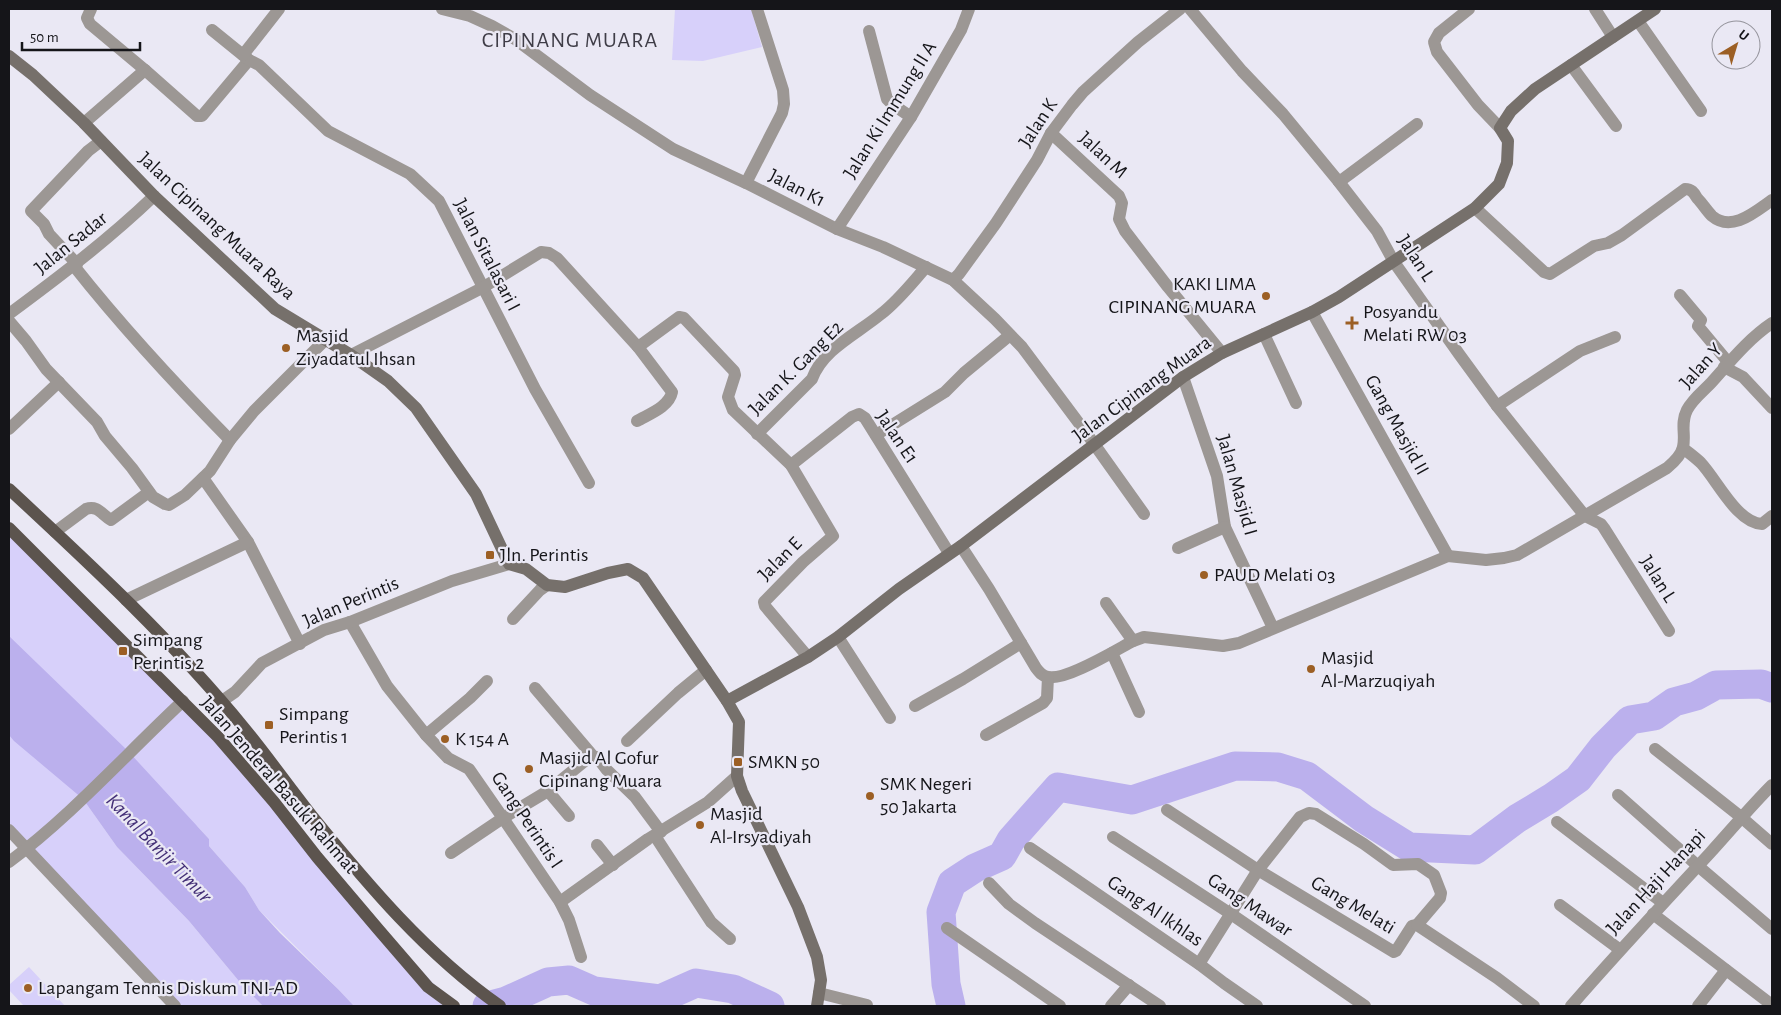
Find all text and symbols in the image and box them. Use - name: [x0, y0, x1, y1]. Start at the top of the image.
- scale bar: [22, 20, 140, 52]
- north arrow: [1711, 20, 1761, 70]
- text: U: [1736, 27, 1751, 44]
- district label: CIPINANG MUARA: [482, 29, 658, 51]
- text: 50 m: [30, 30, 59, 45]
- street label: Jalan Ki Immung II A: [840, 37, 940, 182]
- street label: Jalan K: [1015, 95, 1061, 151]
- street label: Jalan M: [1075, 128, 1131, 182]
- street label: Jalan Cipinang Muara Raya: [135, 148, 299, 304]
- street label: Jalan K1: [766, 165, 828, 211]
- street label: Jalan Sitalasari I: [450, 196, 524, 314]
- street label: Jalan Sadar: [31, 208, 111, 278]
- street label: Jalan L: [1394, 231, 1439, 285]
- place label: KAKI LIMA CIPINANG MUARA: [1108, 274, 1256, 317]
- marker: KAKI LIMA CIPINANG MUARA: [1260, 290, 1272, 302]
- place label: Posyandu Melati RW 03: [1363, 302, 1467, 345]
- marker: Posyandu Melati RW 03: [1345, 316, 1359, 330]
- street label: Jalan K. Gang E2: [745, 317, 847, 419]
- place label: Masjid Ziyadatul Ihsan: [296, 326, 416, 369]
- street label: Jalan Cipinang Muara: [1069, 332, 1215, 446]
- street label: Jalan Y: [1676, 339, 1727, 392]
- marker: Masjid Ziyadatul Ihsan: [280, 342, 292, 354]
- street label: Gang Masjid II: [1361, 372, 1433, 478]
- street label: Jalan E1: [872, 407, 922, 467]
- street label: Jalan Masjid I: [1213, 432, 1261, 538]
- street label: Jalan E: [754, 533, 806, 585]
- place label: Jln. Perintis: [500, 545, 588, 565]
- marker: Jln. Perintis: [484, 549, 496, 561]
- street label: Jalan L: [1636, 552, 1680, 606]
- place label: PAUD Melati 03: [1214, 565, 1335, 585]
- marker: PAUD Melati 03: [1198, 569, 1210, 581]
- street label: Jalan Perintis: [300, 573, 402, 631]
- place label: Simpang Perintis 2: [133, 630, 204, 673]
- marker: Simpang Perintis 2: [117, 645, 129, 657]
- place label: Masjid Al-Marzuqiyah: [1321, 648, 1435, 691]
- marker: Masjid Al-Marzuqiyah: [1305, 663, 1317, 675]
- street label: Jalan Jenderal Basuki Rahmat: [197, 692, 362, 878]
- place label: Simpang Perintis 1: [279, 704, 349, 747]
- marker: Simpang Perintis 1: [263, 719, 275, 731]
- place label: K 154 A: [455, 729, 509, 749]
- marker: K 154 A: [439, 733, 451, 745]
- place label: Masjid Al Gofur Cipinang Muara: [539, 748, 662, 791]
- place label: SMKN 50: [748, 752, 820, 772]
- marker: SMKN 50: [732, 756, 744, 768]
- marker: Masjid Al Gofur Cipinang Muara: [523, 763, 535, 775]
- street label: Gang Perintis I: [487, 768, 567, 872]
- place label: SMK Negeri 50 Jakarta: [880, 774, 972, 817]
- water label: Kanal Banjir Timur: [102, 790, 217, 907]
- marker: SMK Negeri 50 Jakarta: [864, 790, 876, 802]
- place label: Masjid Al-Irsyadiyah: [710, 804, 812, 847]
- marker: Masjid Al-Irsyadiyah: [694, 819, 706, 831]
- street label: Jalan Haji Hanapi: [1602, 826, 1710, 938]
- street label: Gang Mawar: [1204, 869, 1296, 941]
- street label: Gang Al Ikhlas: [1104, 872, 1206, 950]
- street label: Gang Melati: [1307, 872, 1399, 938]
- place label: Lapangam Tennis Diskum TNI-AD: [38, 978, 298, 998]
- marker: Lapangam Tennis Diskum TNI-AD: [22, 982, 34, 994]

